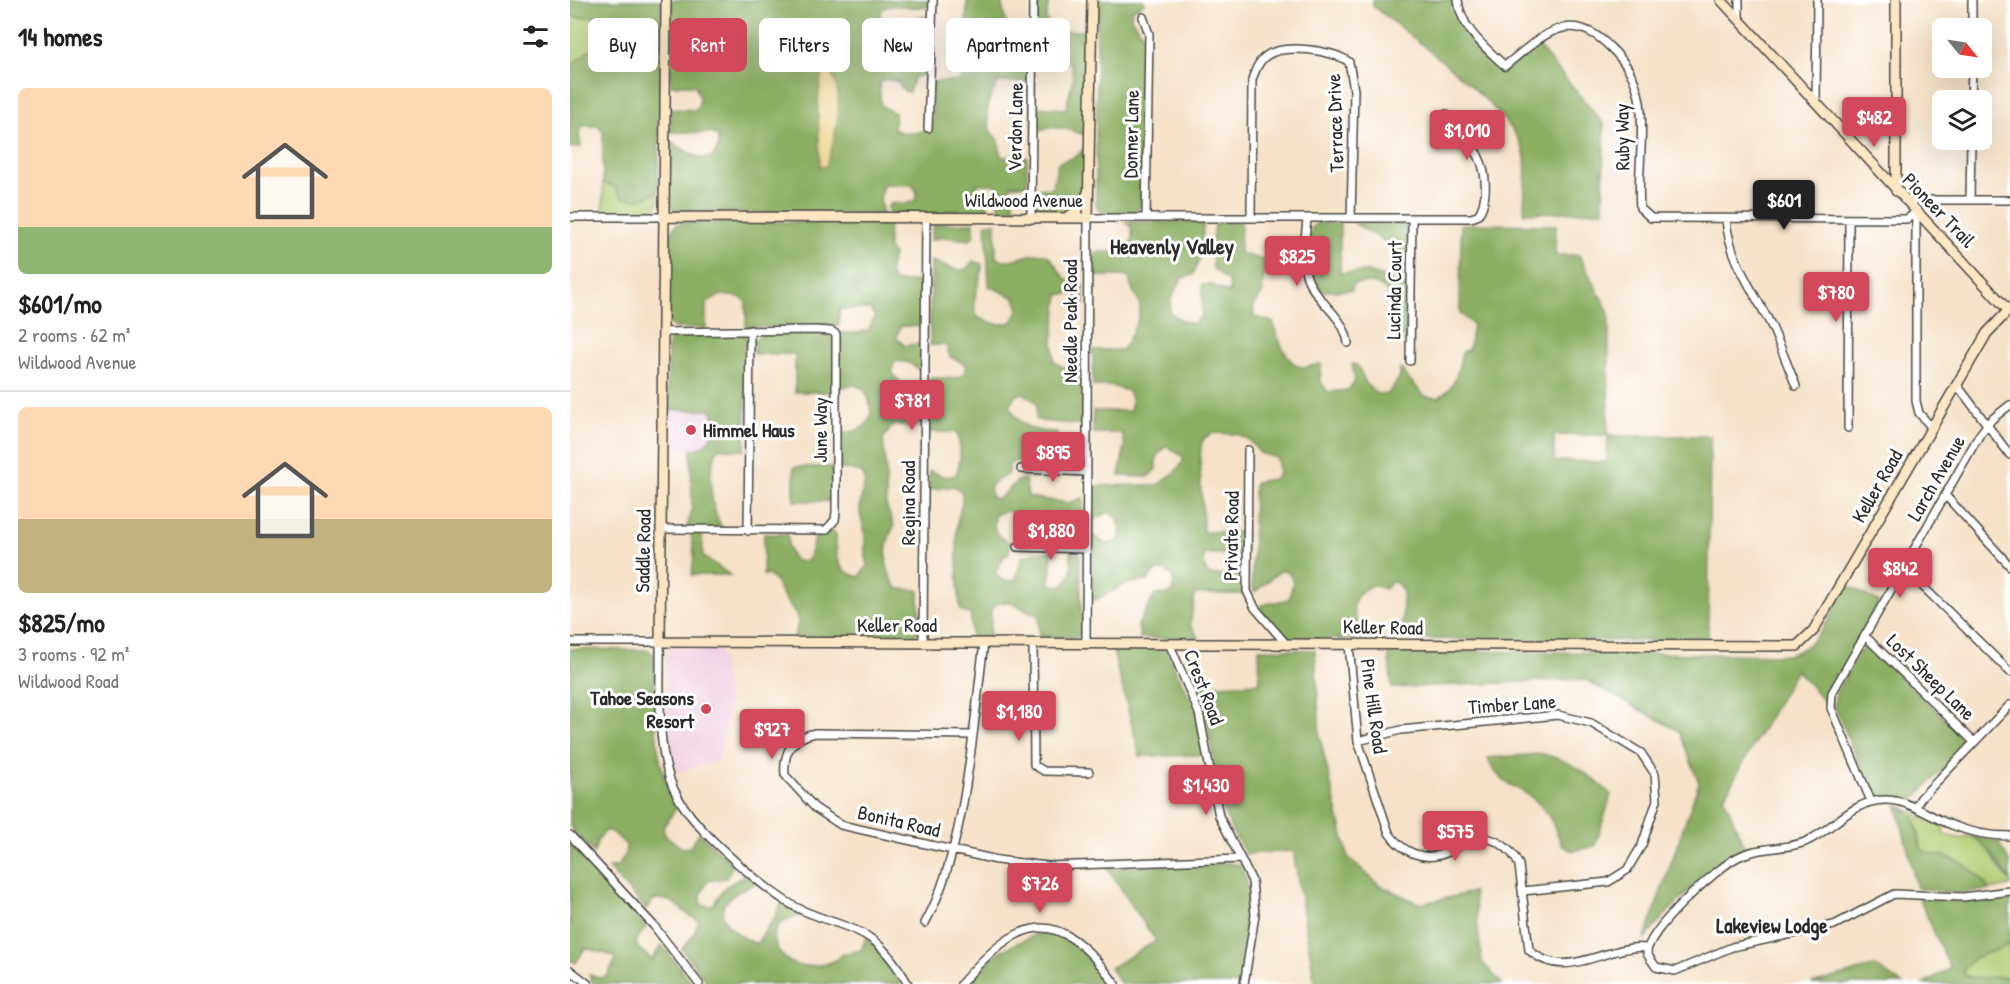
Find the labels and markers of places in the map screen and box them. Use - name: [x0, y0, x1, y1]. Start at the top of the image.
- pin: $482: [1838, 97, 1910, 148]
- pin: $1,010: [1418, 110, 1516, 161]
- pin: $601: [1748, 180, 1820, 231]
- pin: $825: [1261, 236, 1333, 287]
- pin: $780: [1800, 272, 1872, 323]
- pin: $781: [876, 380, 948, 431]
- place label: Himmel Haus: [703, 416, 795, 443]
- marker: Himmel Haus: [684, 423, 698, 437]
- pin: $895: [1017, 432, 1089, 483]
- pin: $1,880: [1002, 510, 1100, 561]
- pin: $842: [1864, 548, 1936, 599]
- place label: Tahoe Seasons Resort: [589, 684, 695, 734]
- pin: $1,180: [970, 691, 1068, 742]
- marker: Tahoe Seasons Resort: [699, 702, 713, 716]
- pin: $927: [736, 709, 808, 760]
- pin: $1,430: [1157, 765, 1255, 816]
- pin: $575: [1419, 811, 1491, 862]
- pin: $726: [1004, 863, 1076, 914]

